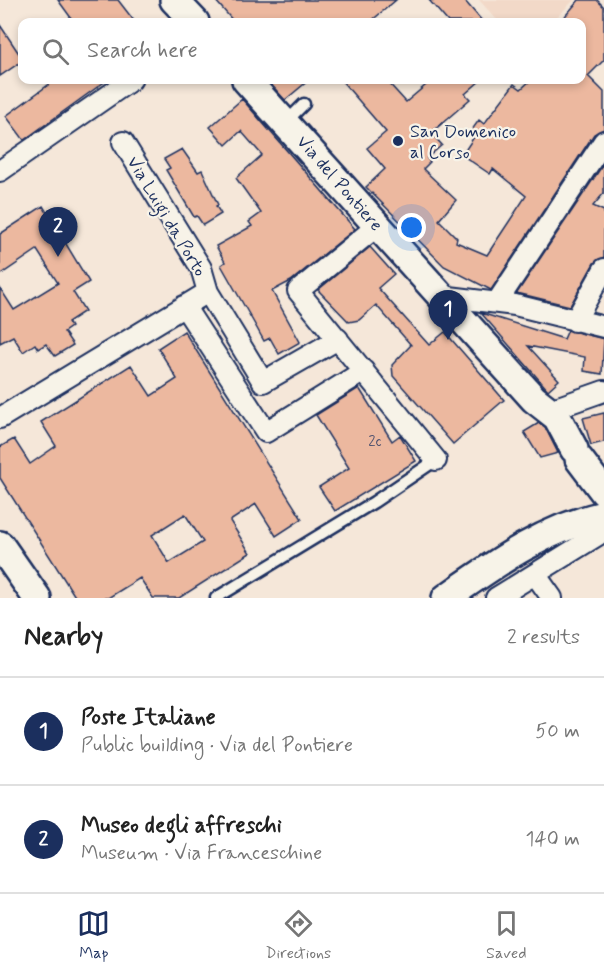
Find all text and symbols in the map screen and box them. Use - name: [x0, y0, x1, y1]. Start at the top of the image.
- search box: [18, 18, 586, 84]
- icon: search: [39, 35, 72, 68]
- text: Search here: [87, 37, 198, 65]
- place label: San Domenico al Corso: [410, 120, 516, 165]
- street label: Via del Pontiere: [291, 130, 388, 237]
- marker: San Domenico al Corso: [391, 134, 405, 148]
- street label: Via Luigi da Porto: [119, 152, 211, 282]
- pin: 2: [38, 208, 78, 257]
- your location: [397, 213, 426, 242]
- pin: 1: [428, 290, 468, 340]
- house number: 2c: [368, 432, 382, 452]
- text: Nearby: [24, 620, 103, 654]
- text: 2 results: [507, 624, 580, 651]
- text: Poste Italiane: [81, 704, 216, 732]
- text: 1: [39, 718, 48, 745]
- text: 50 m: [535, 718, 580, 745]
- text: Public building · Via del Pontiere: [81, 732, 353, 759]
- text: Museo degli affreschi: [81, 812, 282, 840]
- text: 2: [39, 826, 48, 853]
- text: 140 m: [526, 826, 580, 853]
- text: Museum · Via Franceschine: [81, 840, 322, 867]
- tab: Map: [77, 907, 110, 964]
- tab: Directions: [265, 907, 331, 964]
- tab: Saved: [486, 907, 527, 964]

